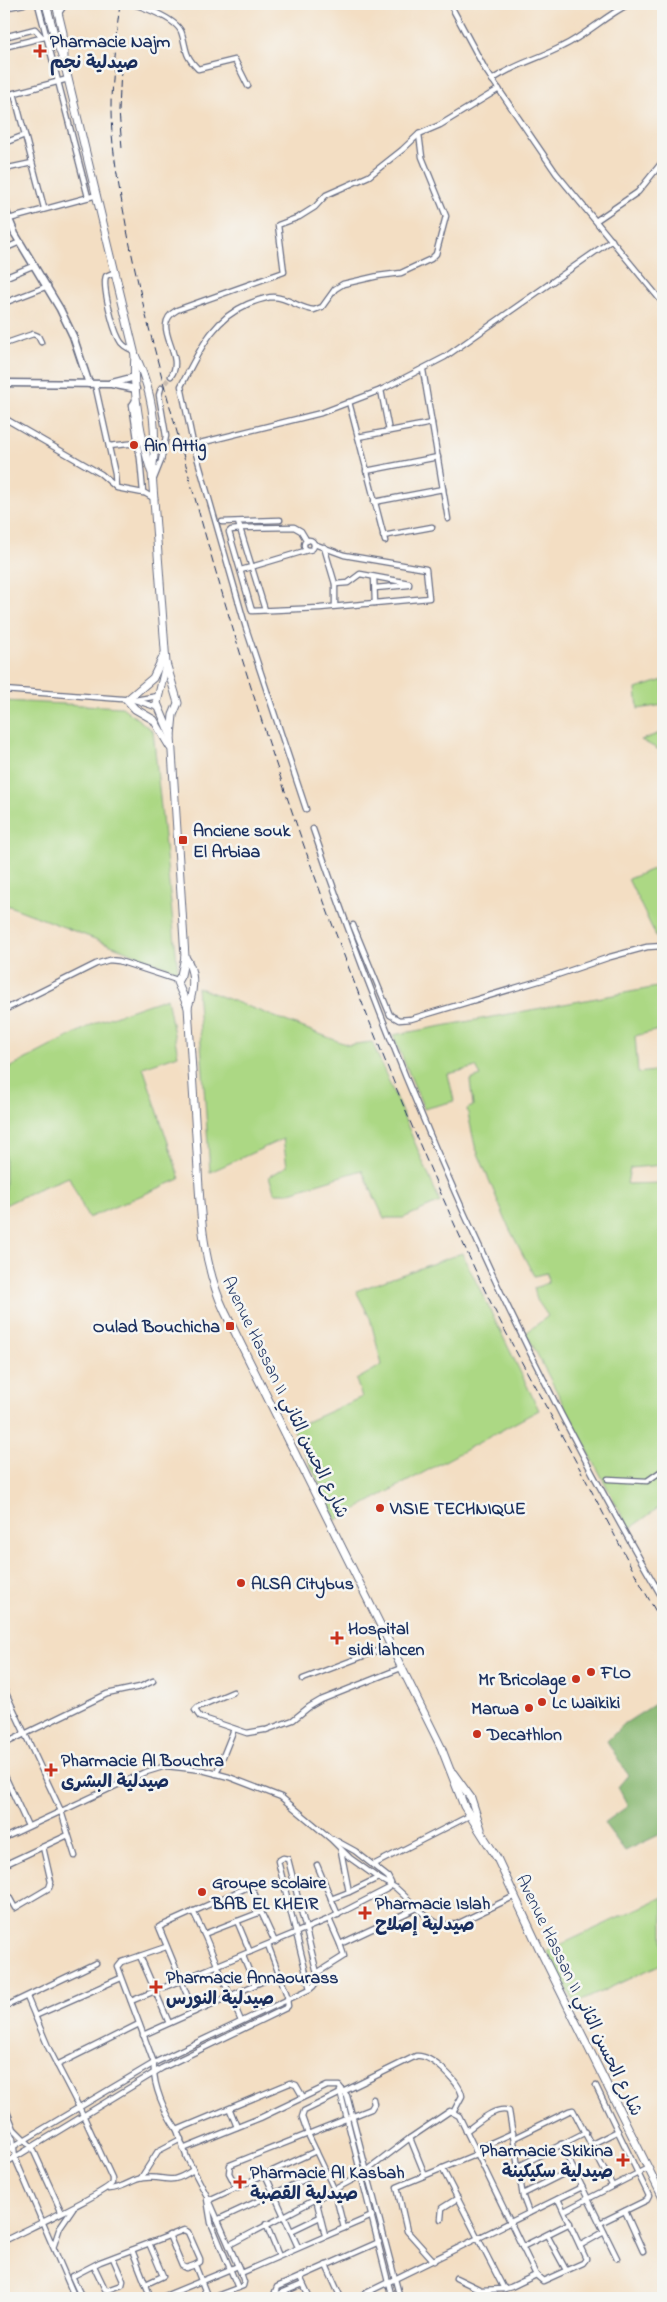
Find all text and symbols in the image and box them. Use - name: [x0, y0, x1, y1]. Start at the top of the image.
- place label: Pharmacie Najm صيدلية نجم: [50, 30, 170, 77]
- marker: Pharmacie Najm صيدلية نجم: [34, 45, 46, 57]
- place label: Ain Attig: [144, 434, 206, 461]
- marker: Ain Attig: [128, 439, 140, 451]
- place label: Anciene souk El Arbiaa: [193, 819, 291, 866]
- marker: Anciene souk El Arbiaa: [177, 834, 189, 846]
- street label: Avenue Hassan II شارع الحسن الثاني: [213, 1272, 354, 1524]
- place label: Oulad Bouchicha: [93, 1315, 220, 1341]
- marker: Oulad Bouchicha: [224, 1320, 236, 1332]
- place label: VISIE TECHNIQUE: [389, 1497, 526, 1523]
- marker: VISIE TECHNIQUE: [374, 1502, 386, 1514]
- place label: ALSA Citybus: [251, 1572, 354, 1599]
- marker: ALSA Citybus: [235, 1577, 247, 1589]
- place label: Hospital sidi lahcen: [348, 1617, 425, 1664]
- marker: Hospital sidi lahcen: [330, 1631, 344, 1645]
- place label: FLO: [600, 1661, 631, 1687]
- marker: FLO: [585, 1666, 597, 1678]
- place label: Mr Bricolage: [478, 1668, 567, 1695]
- marker: Mr Bricolage: [570, 1673, 582, 1685]
- place label: Lc Waikiki: [552, 1691, 620, 1717]
- marker: Lc Waikiki: [536, 1696, 548, 1708]
- place label: Marwa: [471, 1697, 519, 1723]
- marker: Marwa: [523, 1702, 535, 1714]
- place label: Decathlon: [486, 1723, 562, 1749]
- marker: Decathlon: [471, 1728, 483, 1740]
- place label: Pharmacie Al Bouchra صيدلية البشرى: [61, 1749, 224, 1796]
- marker: Pharmacie Al Bouchra صيدلية البشرى: [45, 1764, 57, 1776]
- street label: Avenue Hassan II شارع الحسن الثاني: [507, 1870, 648, 2122]
- place label: Groupe scolaire BAB EL KHEIR: [211, 1871, 327, 1918]
- marker: Groupe scolaire BAB EL KHEIR: [196, 1886, 208, 1898]
- place label: Pharmacie Islah صيدلية إصلاح: [375, 1892, 491, 1939]
- marker: Pharmacie Islah صيدلية إصلاح: [359, 1907, 371, 1919]
- place label: Pharmacie Annaourass صيدلية النورس: [166, 1966, 338, 2013]
- marker: Pharmacie Annaourass صيدلية النورس: [150, 1981, 162, 1993]
- place label: Pharmacie Skikina صيدلية سكيكينة: [480, 2139, 613, 2186]
- marker: Pharmacie Skikina صيدلية سكيكينة: [617, 2154, 629, 2166]
- place label: Pharmacie Al Kasbah صيدلية القصبة: [250, 2161, 405, 2208]
- marker: Pharmacie Al Kasbah صيدلية القصبة: [234, 2176, 246, 2188]

